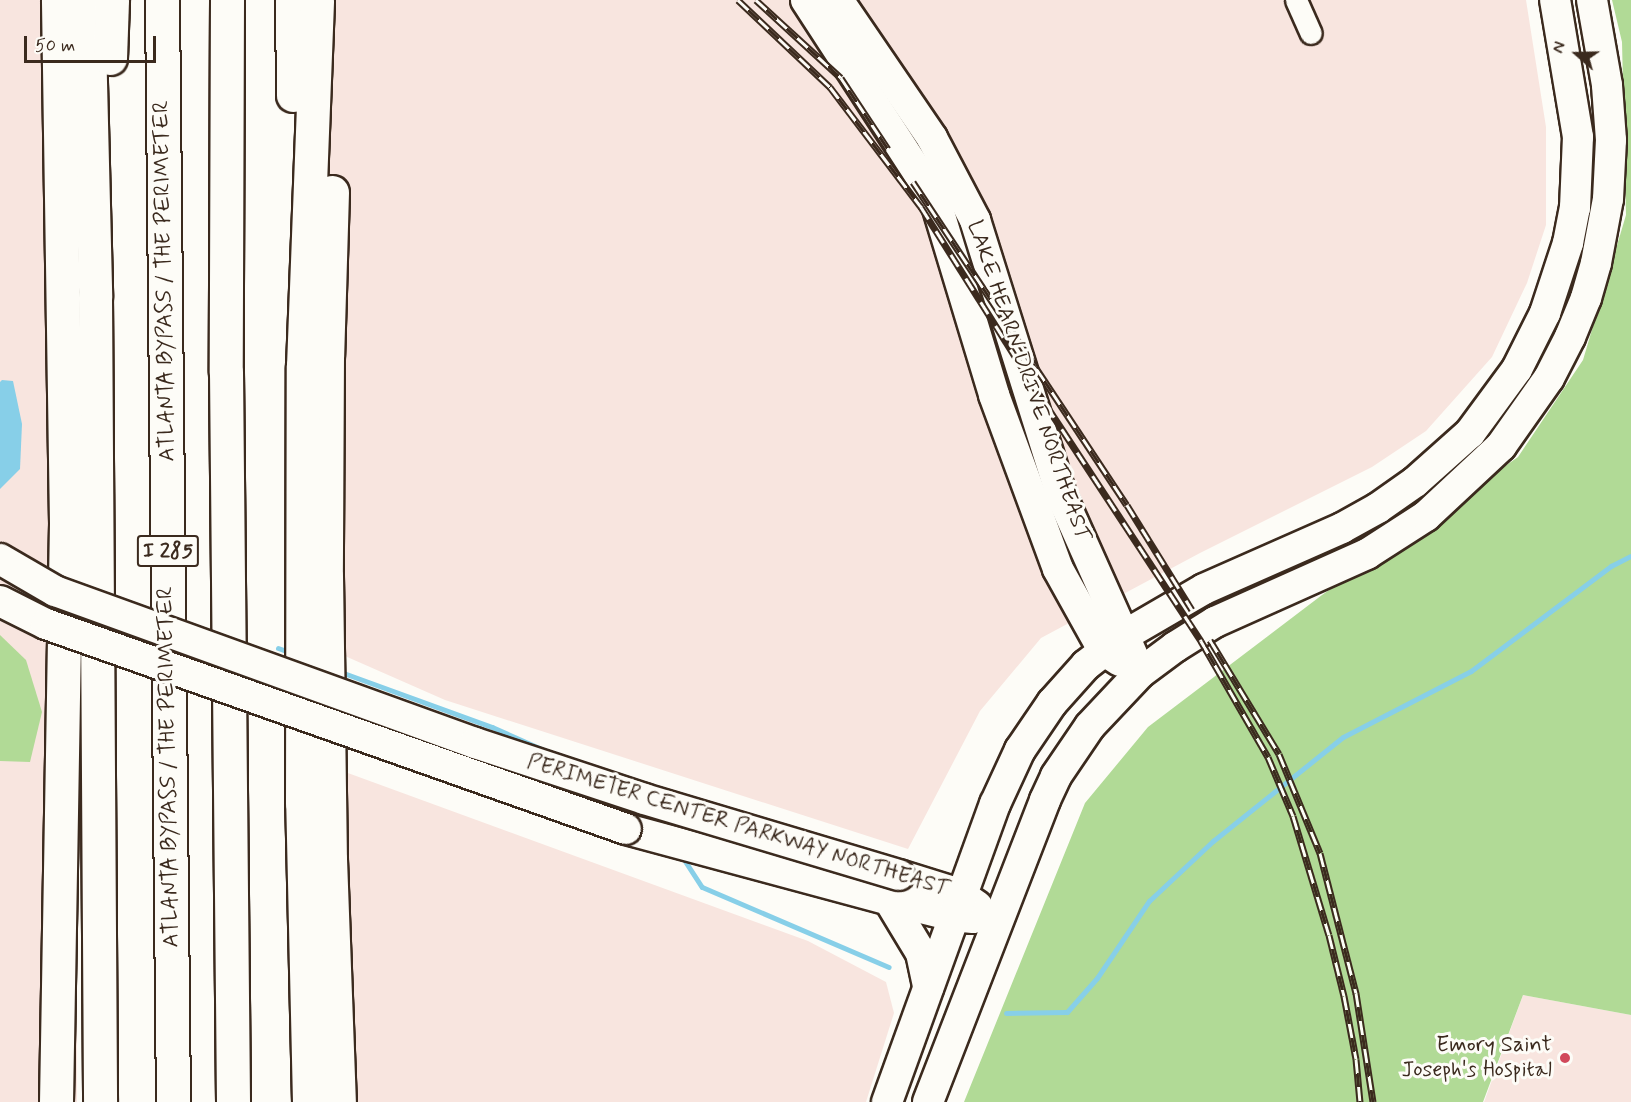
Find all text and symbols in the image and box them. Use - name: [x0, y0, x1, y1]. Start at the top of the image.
- scale bar: [27, 24, 159, 62]
- north arrow: [1547, 24, 1607, 84]
- text: 50 m: [35, 34, 75, 58]
- text: N: [1548, 39, 1571, 56]
- street label: ATLANTA BYPASS / THE PERIMETER: [149, 104, 181, 458]
- street label: LAKE HEARN DRIVE NORTHEAST: [960, 216, 1096, 546]
- road number: I 285: [136, 533, 200, 569]
- street label: ATLANTA BYPASS / THE PERIMETER: [153, 590, 185, 944]
- street label: PERIMETER CENTER PARKWAY NORTHEAST: [522, 749, 954, 903]
- place label: Emory Saint Joseph's Hospital: [1393, 1032, 1552, 1084]
- marker: Emory Saint Joseph's Hospital: [1556, 1049, 1574, 1067]

